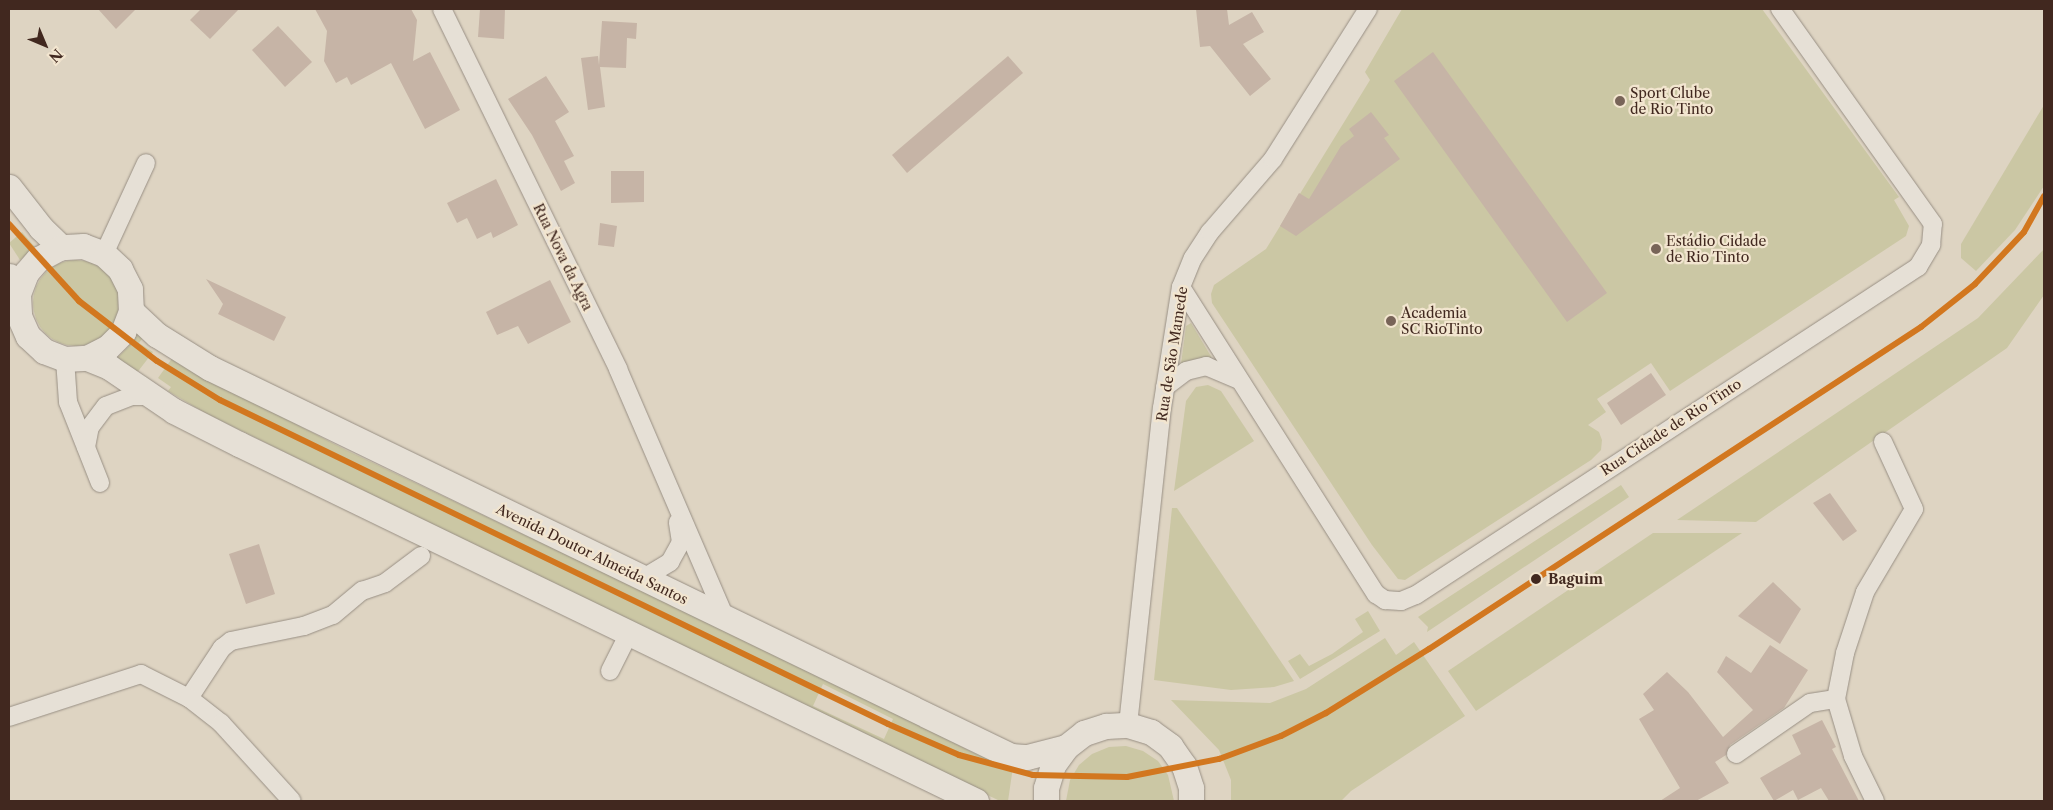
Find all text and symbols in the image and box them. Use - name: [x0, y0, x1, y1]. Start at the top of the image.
- north arrow: [20, 20, 70, 70]
- text: N: [45, 45, 66, 66]
- place label: Sport Clube de Rio Tinto: [1630, 85, 1714, 118]
- marker: Sport Clube de Rio Tinto: [1614, 95, 1626, 107]
- street label: Rua Nova da Agra: [530, 200, 596, 314]
- place label: Estádio Cidade de Rio Tinto: [1666, 233, 1766, 266]
- marker: Estádio Cidade de Rio Tinto: [1650, 243, 1662, 255]
- street label: Rua de São Mamede: [1153, 285, 1191, 423]
- place label: Academia SC RioTinto: [1401, 305, 1482, 338]
- marker: Academia SC RioTinto: [1385, 315, 1397, 327]
- street label: Rua Cidade de Rio Tinto: [1597, 375, 1745, 479]
- street label: Avenida Doutor Almeida Santos: [493, 500, 691, 608]
- marker: Baguim: [1528, 571, 1544, 587]
- place label: Baguim: [1548, 571, 1603, 587]

